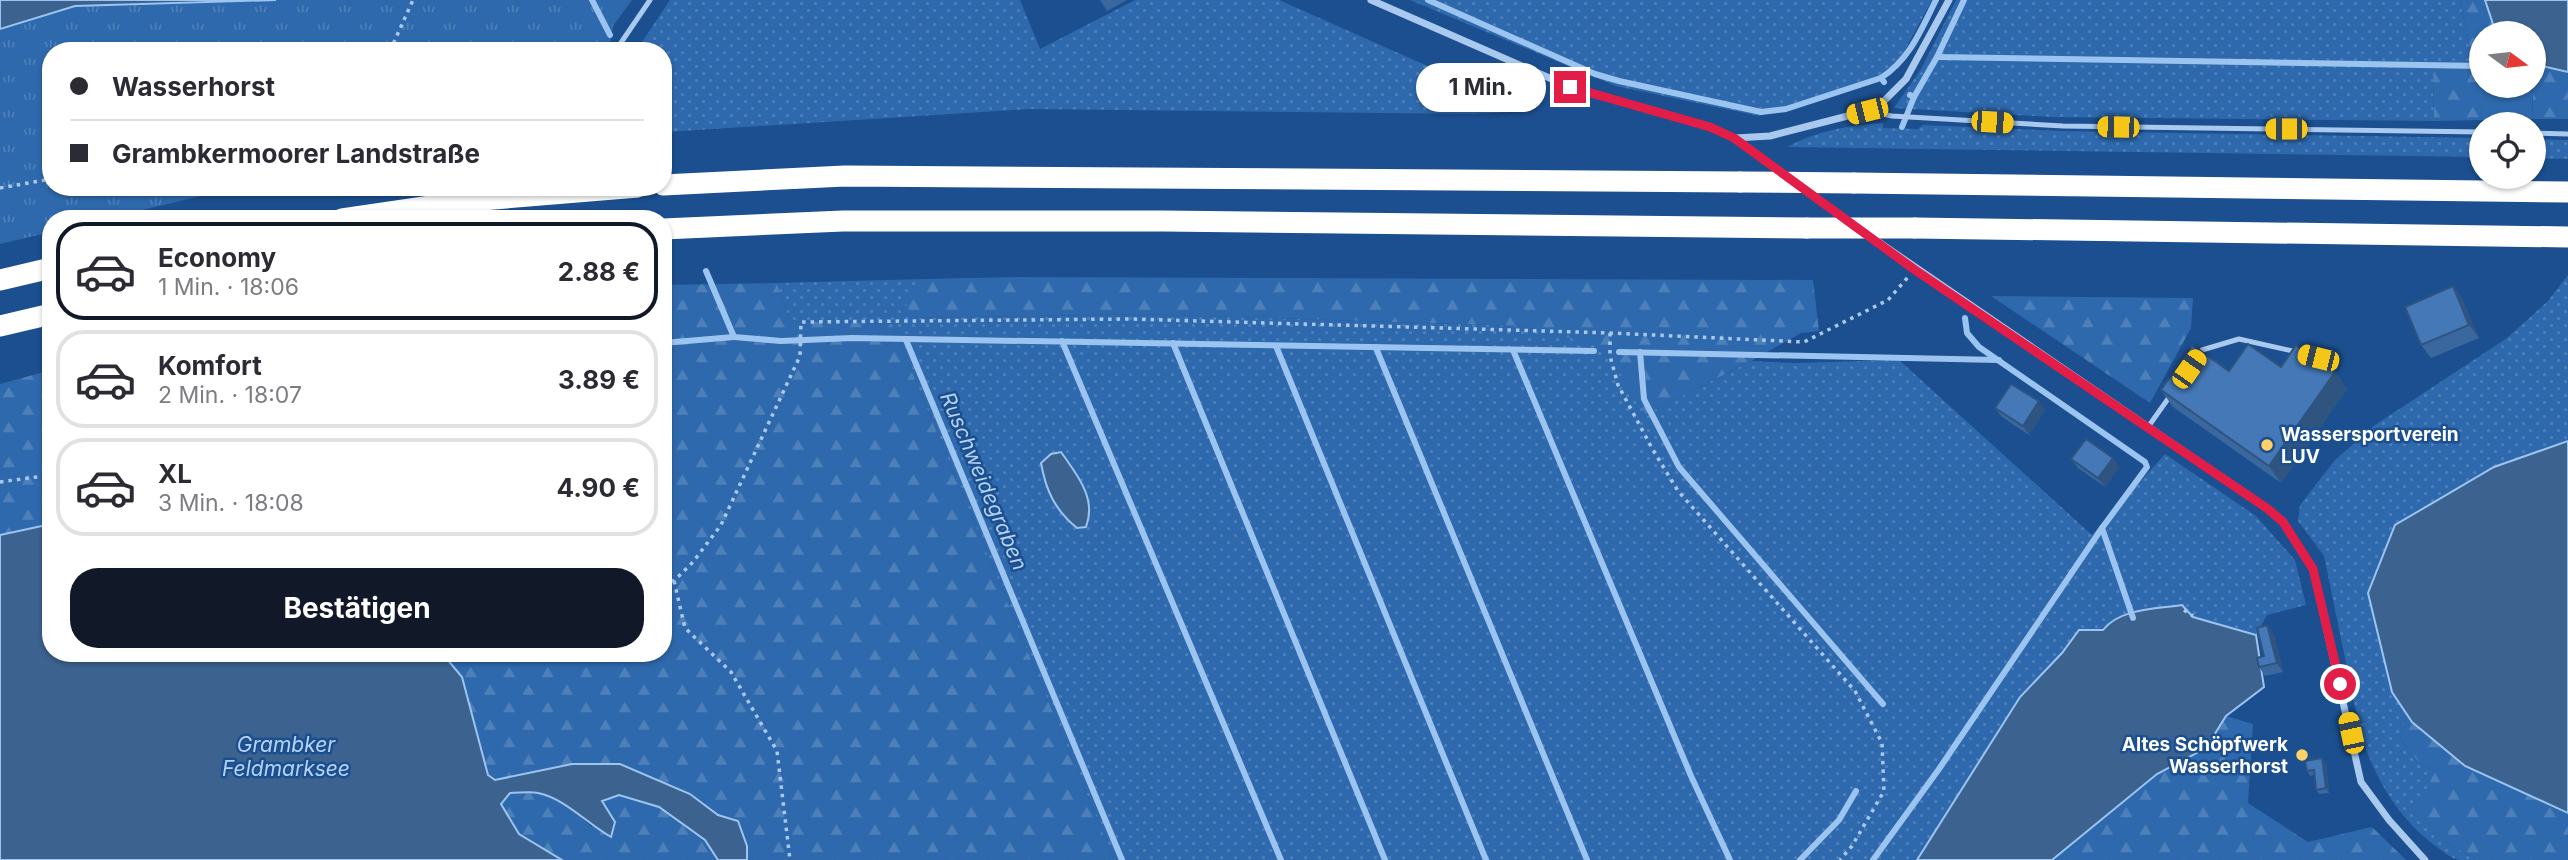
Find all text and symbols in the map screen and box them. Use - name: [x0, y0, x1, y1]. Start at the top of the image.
- north arrow: [2469, 21, 2546, 98]
- map controls: [2469, 21, 2546, 189]
- callout: 1 Min.: [1416, 62, 1546, 112]
- text: Wasserhorst: [112, 71, 275, 102]
- route end: [1554, 71, 1586, 103]
- text: 1 Min.: [1448, 73, 1514, 101]
- car: [1845, 96, 1890, 126]
- car: [1971, 110, 2014, 134]
- button: locate: [2469, 112, 2546, 189]
- car: [2097, 116, 2140, 138]
- car: [2266, 119, 2308, 140]
- text: Grambkermoorer Landstraße: [112, 138, 480, 169]
- icon: car: [74, 240, 137, 303]
- text: Economy: [158, 242, 276, 273]
- text: 2.88 €: [558, 256, 640, 287]
- text: 1 Min. · 18:06: [158, 273, 299, 301]
- car: [2296, 343, 2341, 373]
- car: [2169, 346, 2210, 392]
- icon: car: [74, 348, 137, 411]
- text: Komfort: [158, 350, 262, 381]
- text: 3.89 €: [558, 364, 640, 395]
- text: 2 Min. · 18:07: [158, 381, 302, 409]
- water label: Ruschweidegraben: [935, 388, 1033, 574]
- place label: Wassersportverein LUV: [2281, 423, 2459, 468]
- marker: Wassersportverein LUV: [2259, 437, 2275, 453]
- icon: car: [74, 456, 137, 519]
- text: XL: [158, 458, 192, 489]
- text: 4.90 €: [557, 472, 640, 503]
- text: 3 Min. · 18:08: [158, 489, 304, 517]
- button: Bestätigen: [70, 568, 644, 648]
- route start: [2324, 668, 2356, 700]
- car: [2337, 710, 2366, 756]
- water label: Grambker Feldmarksee: [222, 732, 350, 781]
- place label: Altes Schöpfwerk Wasserhorst: [2122, 733, 2288, 778]
- marker: Altes Schöpfwerk Wasserhorst: [2294, 747, 2310, 763]

